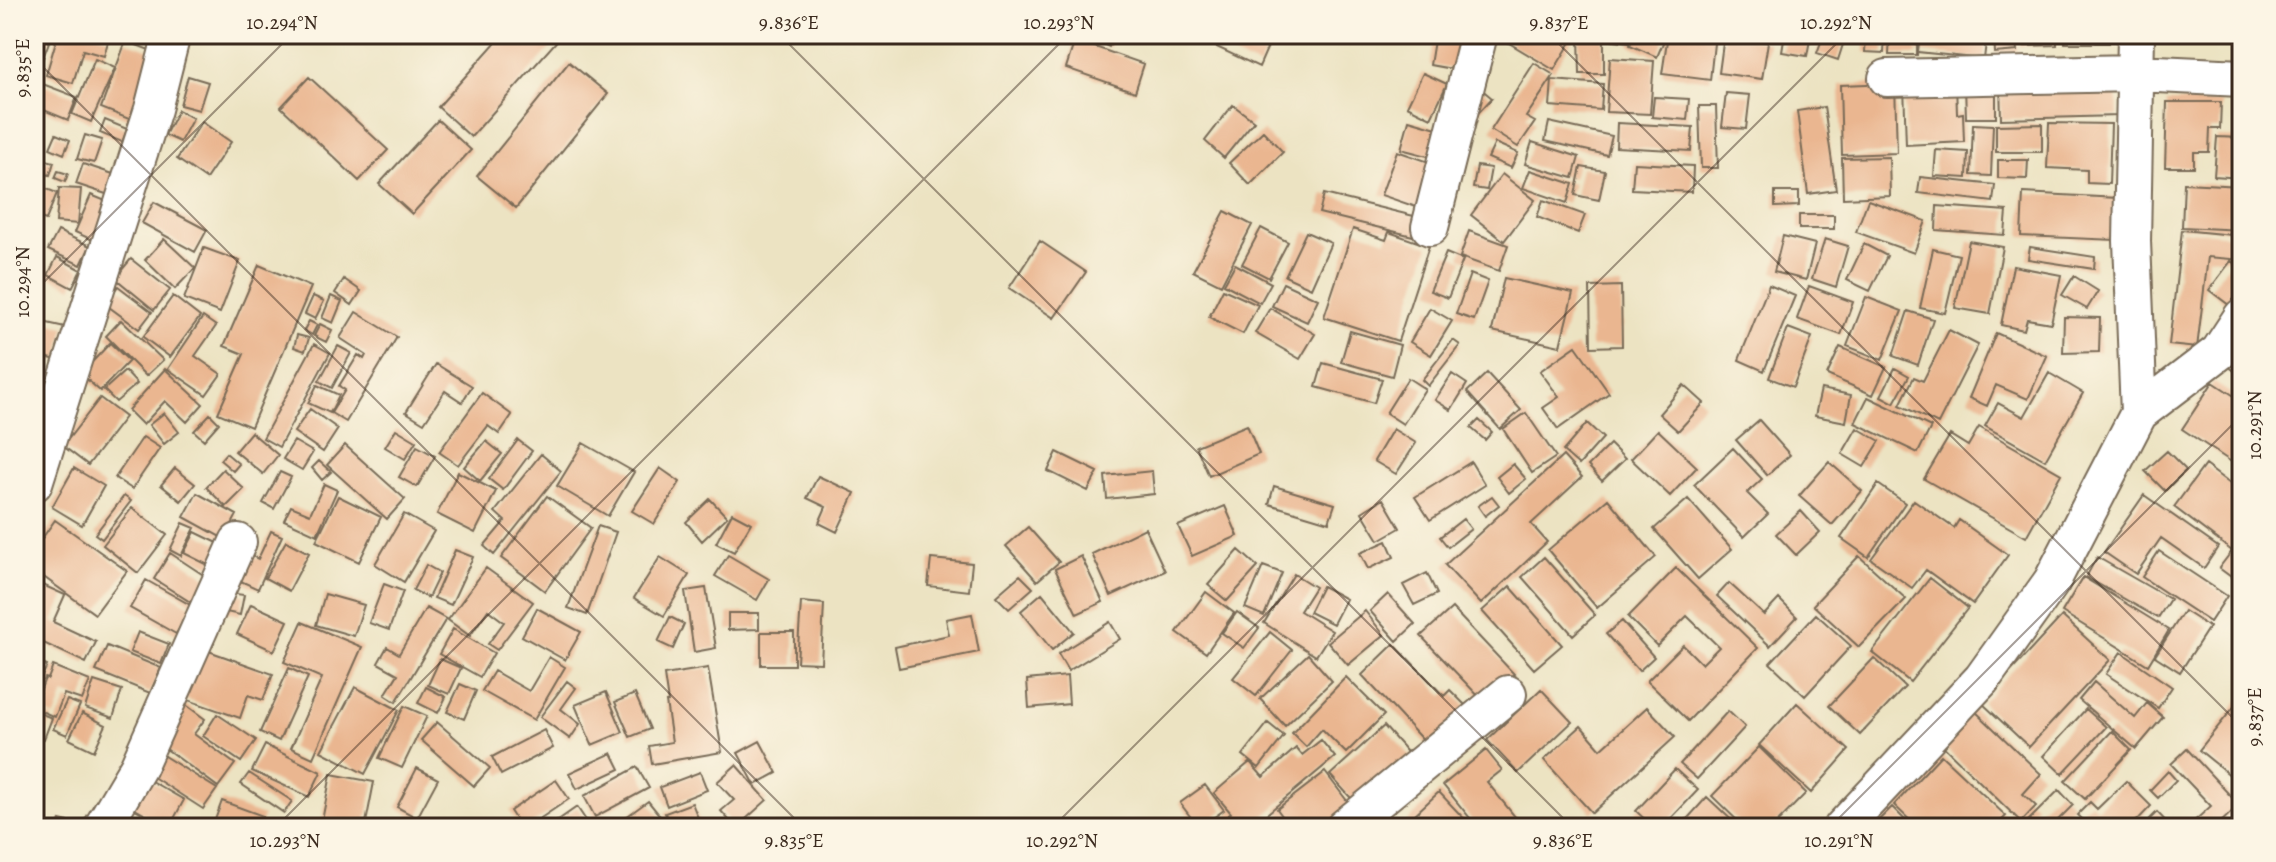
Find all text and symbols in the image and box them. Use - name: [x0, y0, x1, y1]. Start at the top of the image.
- text: 10.294°N: [246, 9, 318, 36]
- text: 9.836°E: [759, 9, 819, 36]
- text: 10.293°N: [1024, 9, 1094, 36]
- text: 9.837°E: [1529, 9, 1589, 36]
- text: 10.292°N: [1800, 9, 1872, 36]
- text: 9.835°E: [9, 38, 36, 98]
- text: 10.294°N: [9, 246, 36, 318]
- text: 10.291°N: [2241, 390, 2268, 460]
- text: 9.837°E: [2241, 687, 2268, 747]
- text: 10.293°N: [250, 827, 320, 854]
- text: 9.835°E: [764, 827, 824, 854]
- text: 10.292°N: [1026, 827, 1098, 854]
- text: 9.836°E: [1533, 827, 1593, 854]
- text: 10.291°N: [1804, 827, 1874, 854]

